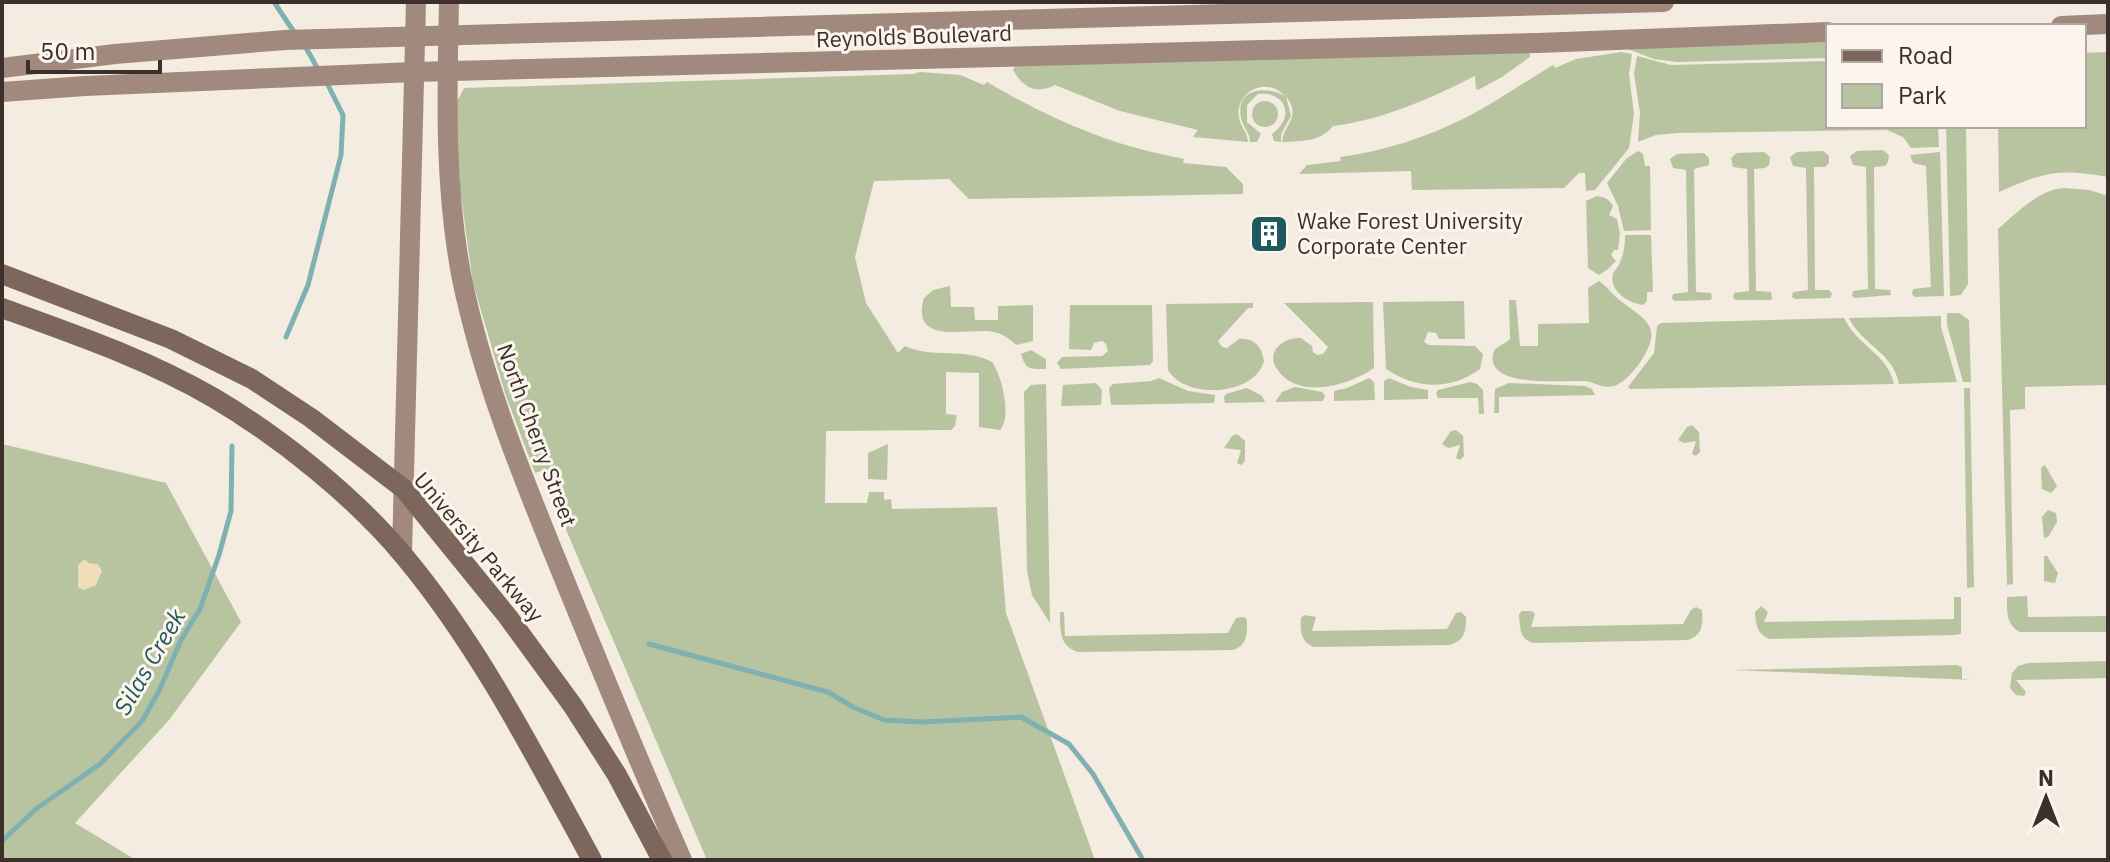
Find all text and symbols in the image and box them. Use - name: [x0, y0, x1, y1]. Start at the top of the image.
- street label: Reynolds Boulevard: [815, 18, 1013, 53]
- scale bar: [28, 24, 160, 74]
- legend: [1826, 24, 2086, 128]
- text: 50 m: [40, 35, 95, 67]
- text: Road: [1898, 39, 1953, 71]
- text: Park: [1898, 79, 1947, 111]
- place label: Wake Forest University Corporate Center: [1297, 206, 1523, 260]
- building icon: Wake Forest University Corporate Center: [1248, 213, 1290, 255]
- street label: North Cherry Street: [491, 339, 584, 530]
- street label: University Parkway: [408, 465, 551, 628]
- water label: Silas Creek: [106, 602, 193, 720]
- north arrow: [2006, 758, 2086, 838]
- text: N: [2038, 763, 2054, 792]

